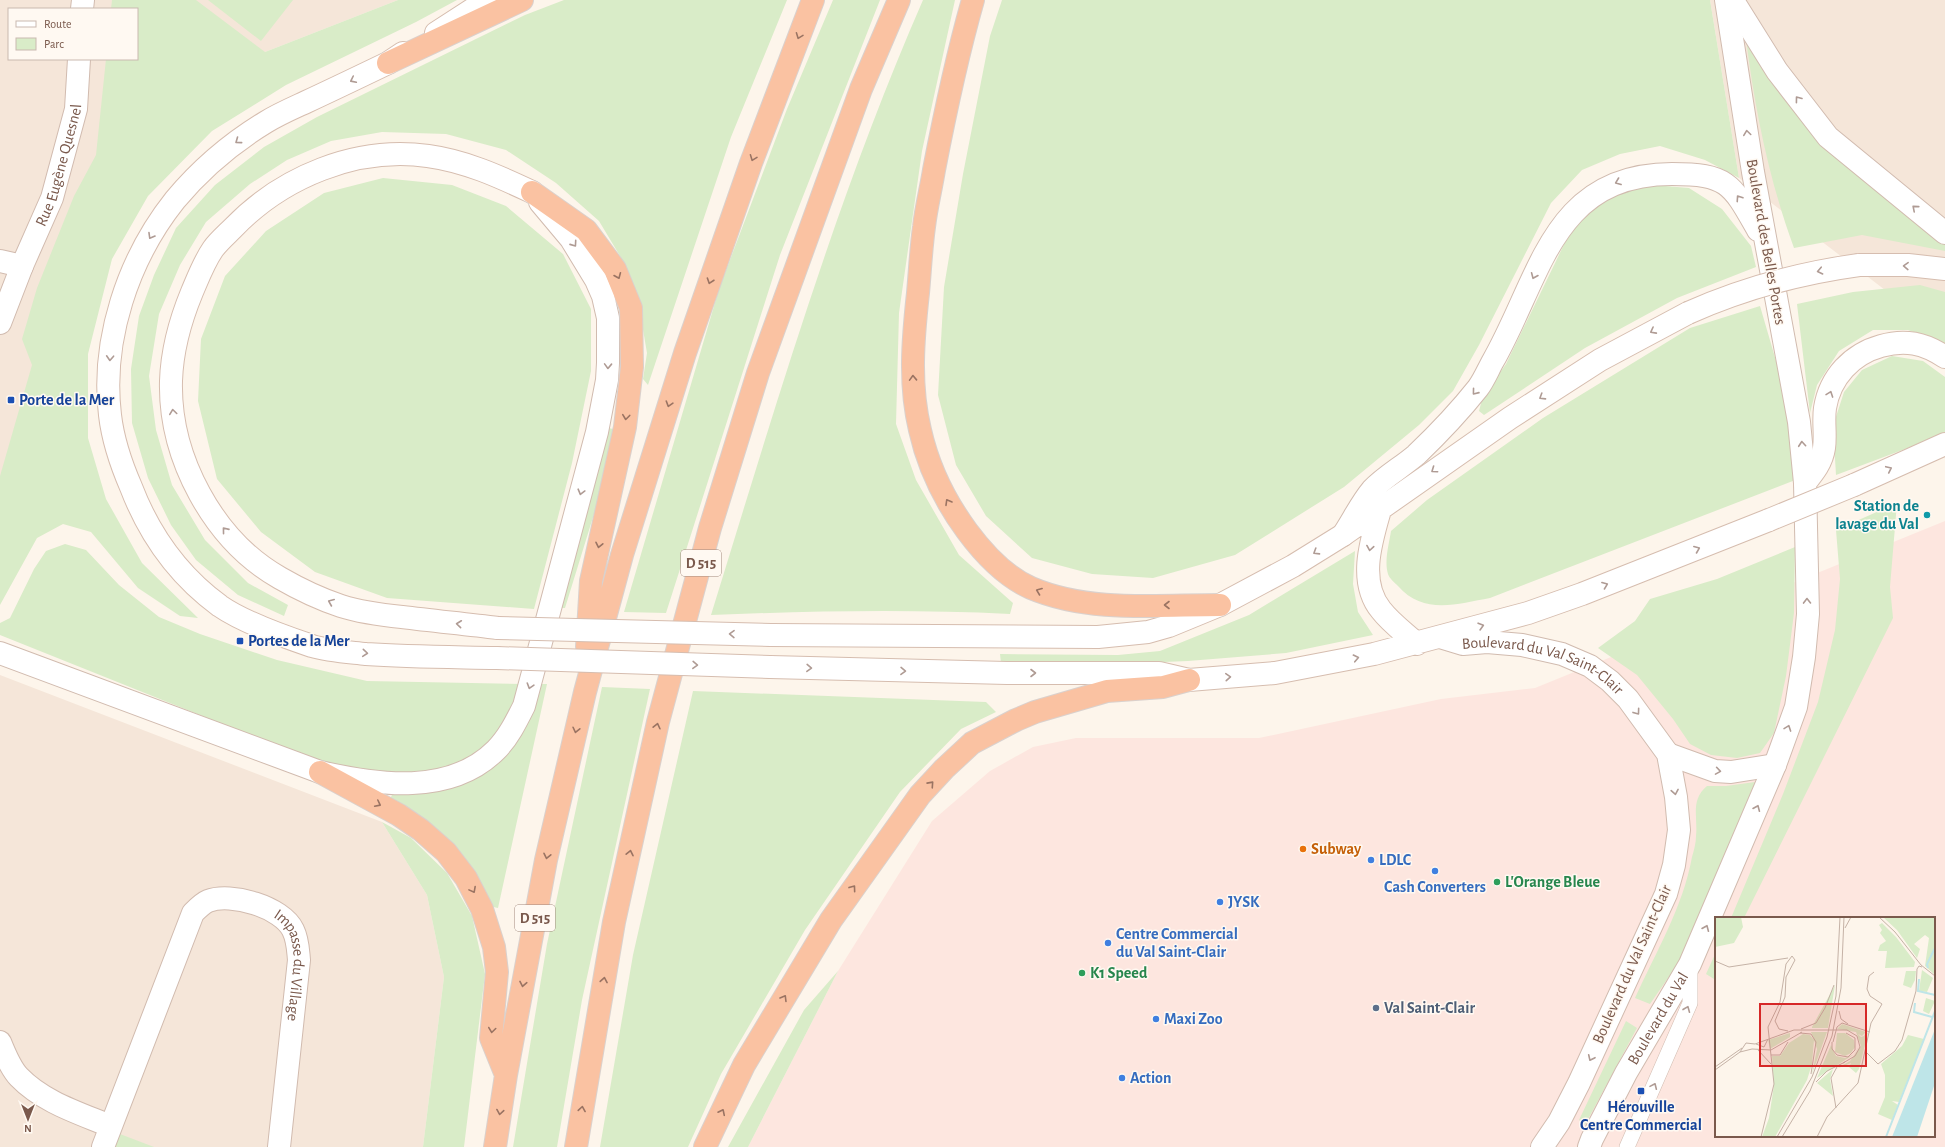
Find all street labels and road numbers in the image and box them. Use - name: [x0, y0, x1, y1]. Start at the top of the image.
- street label: Rue Eugène Quesnel: [33, 104, 84, 229]
- street label: Boulevard des Belles Portes: [1744, 158, 1788, 326]
- road number: D 515: [681, 550, 721, 576]
- street label: Boulevard du Val Saint-Clair: [1461, 634, 1627, 698]
- street label: Boulevard du Val Saint-Clair: [1588, 881, 1676, 1047]
- road number: D 515: [515, 905, 555, 931]
- street label: Impasse du Village: [271, 906, 307, 1022]
- street label: Boulevard du Val: [1623, 968, 1693, 1068]

